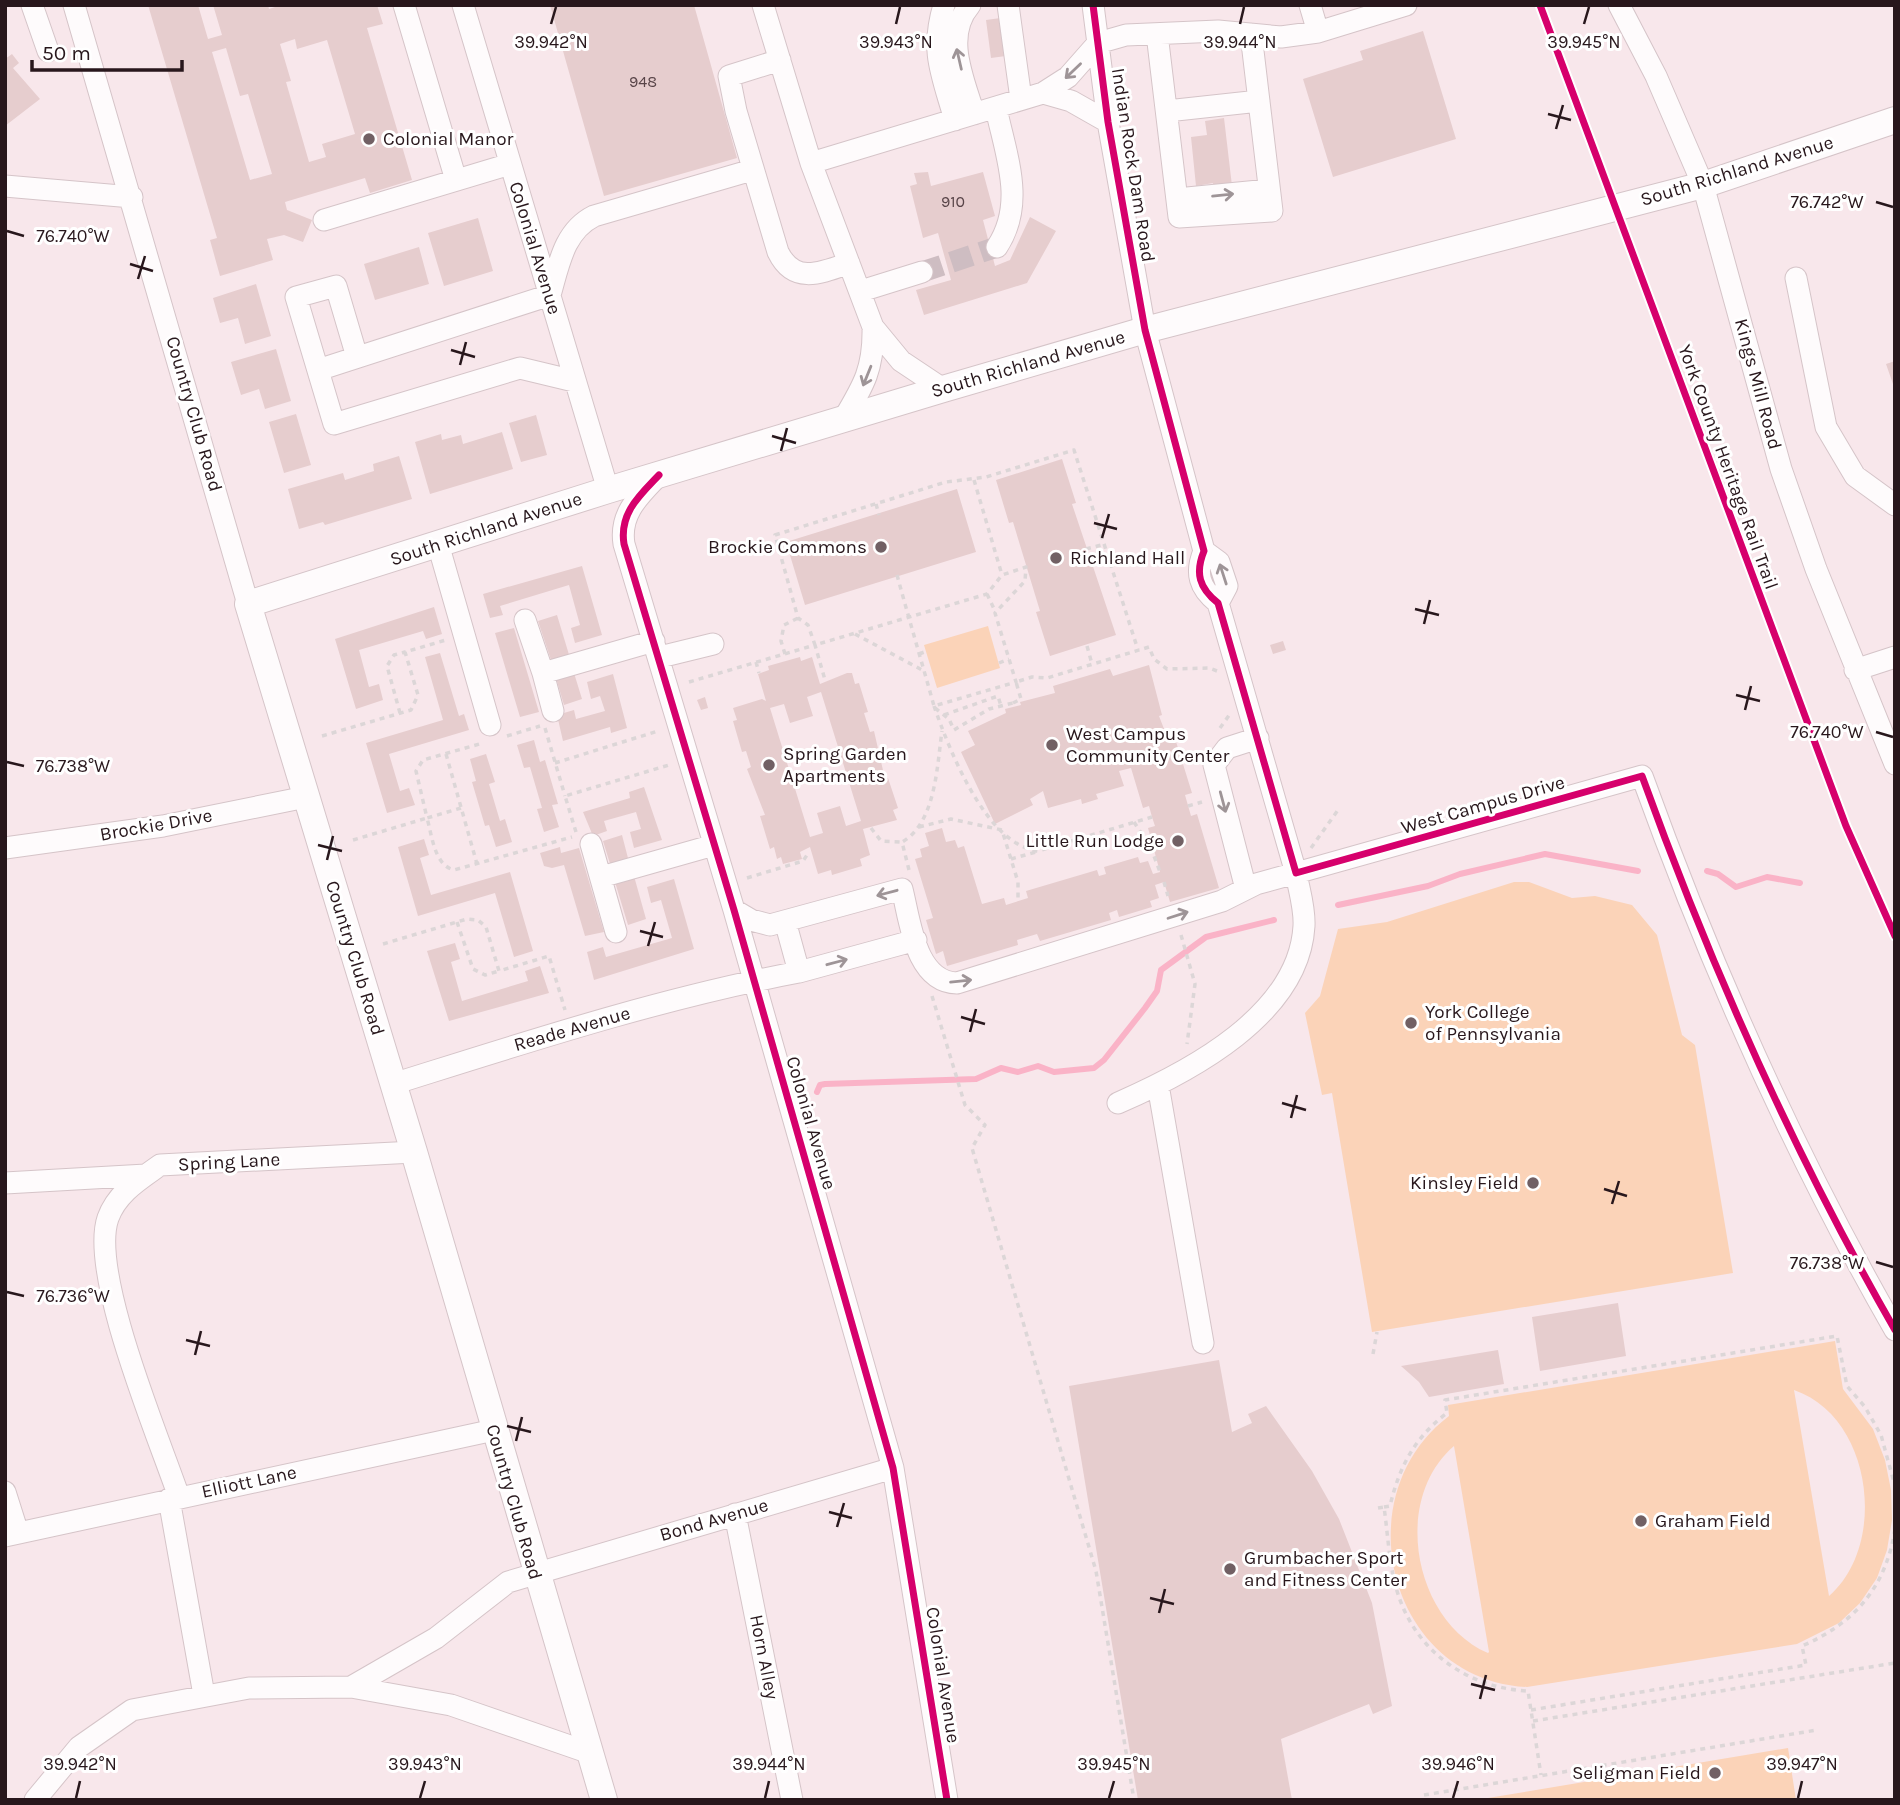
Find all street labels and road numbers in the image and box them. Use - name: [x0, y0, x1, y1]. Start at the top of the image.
- street label: Indian Rock Dam Road: [1107, 66, 1159, 264]
- street label: South Richland Avenue: [1638, 131, 1836, 211]
- street label: Colonial Avenue: [504, 179, 566, 317]
- street label: Kings Mill Road: [1730, 316, 1786, 452]
- street label: South Richland Avenue: [929, 326, 1127, 402]
- street label: Country Club Road: [161, 334, 227, 494]
- street label: York County Heritage Rail Trail: [1673, 342, 1783, 592]
- street label: South Richland Avenue: [387, 488, 585, 570]
- street label: West Campus Drive: [1399, 771, 1567, 839]
- street label: Brockie Drive: [98, 804, 214, 846]
- street label: Country Club Road: [321, 878, 389, 1038]
- street label: Reade Avenue: [511, 1002, 633, 1056]
- street label: Colonial Avenue: [781, 1054, 841, 1192]
- street label: Spring Lane: [177, 1148, 281, 1176]
- street label: Country Club Road: [481, 1422, 547, 1582]
- street label: Elliott Lane: [199, 1461, 299, 1503]
- street label: Bond Avenue: [657, 1494, 771, 1546]
- street label: Colonial Avenue: [921, 1605, 965, 1745]
- street label: Horn Alley: [745, 1613, 783, 1702]

